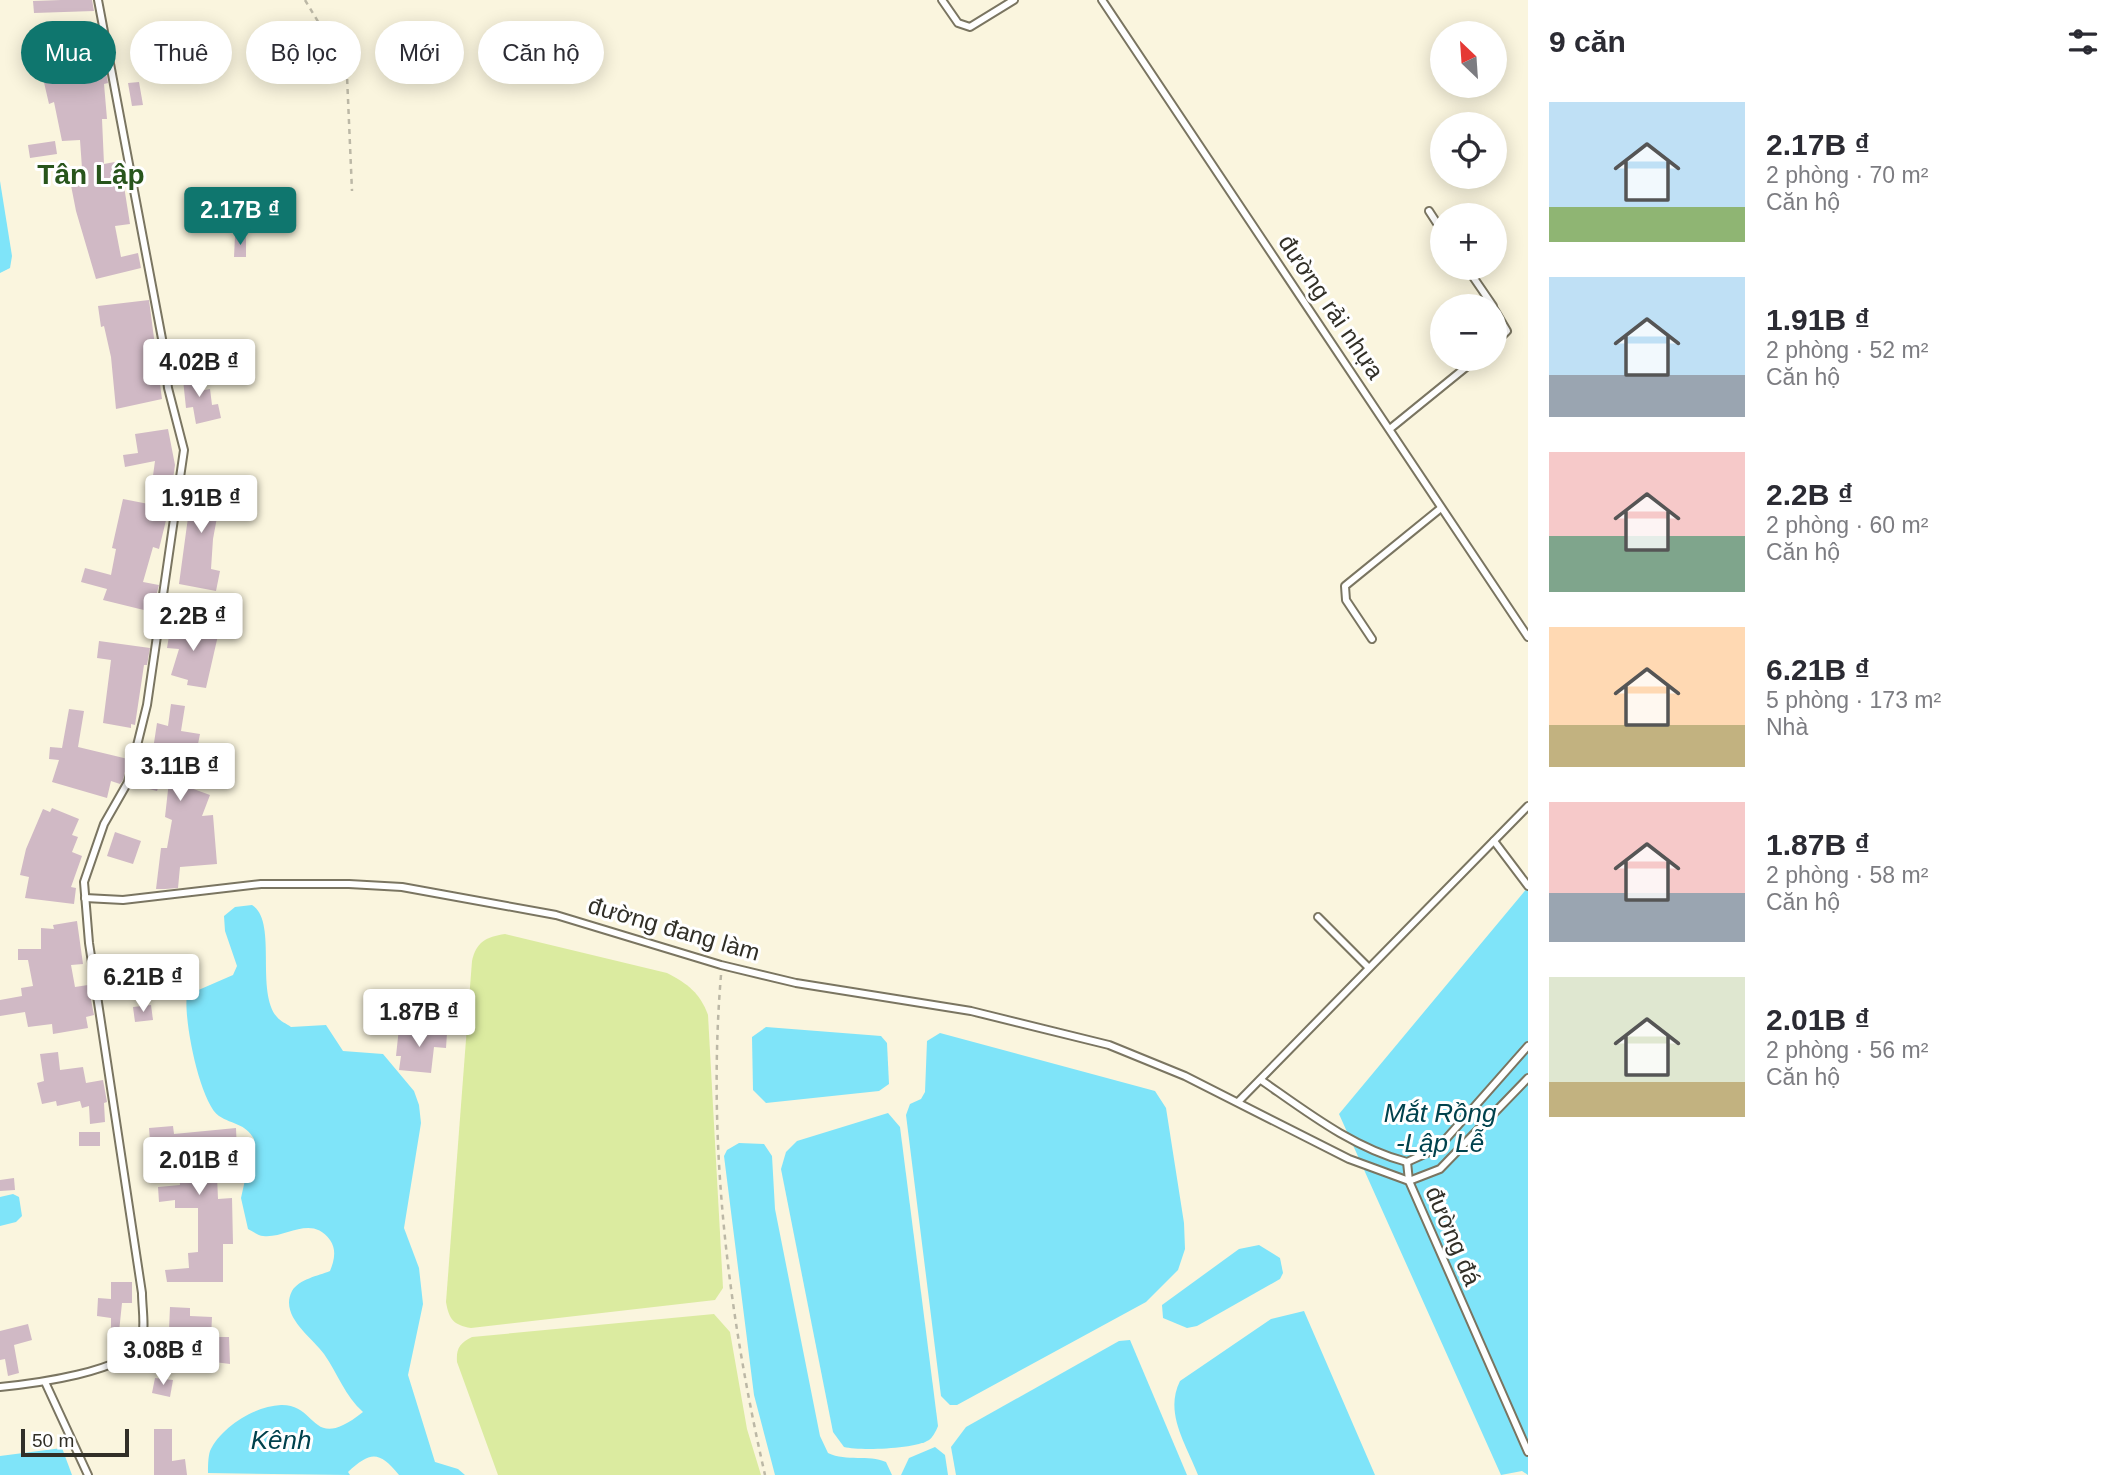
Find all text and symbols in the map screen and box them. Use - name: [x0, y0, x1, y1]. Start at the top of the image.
- chip: Mua: [21, 21, 116, 84]
- chip: Thuê: [130, 21, 232, 84]
- chip: Bộ lọc: [246, 21, 361, 84]
- chip: Mới: [375, 21, 464, 84]
- chip: Căn hộ: [478, 21, 604, 84]
- north arrow: [1430, 21, 1507, 98]
- map controls: [1430, 21, 1507, 371]
- icon: filters: [2064, 23, 2102, 61]
- text: 9 căn: [1549, 25, 1626, 58]
- button: locate: [1430, 112, 1507, 189]
- text: 2.17B ₫: [1766, 128, 1870, 161]
- icon: home: [1605, 130, 1689, 214]
- district label: Tân Lập: [37, 159, 145, 190]
- text: 2 phòng · 70 m²: [1766, 162, 1928, 188]
- pin: 2.17B ₫: [175, 188, 305, 247]
- text: Căn hộ: [1766, 189, 1840, 215]
- text: 2.17B ₫: [200, 197, 280, 223]
- button: +: [1430, 203, 1507, 280]
- street label: đường rải nhựa: [1273, 230, 1390, 384]
- button: −: [1430, 294, 1507, 371]
- text: 1.91B ₫: [1766, 303, 1870, 336]
- icon: home: [1605, 305, 1689, 389]
- text: 2 phòng · 52 m²: [1766, 337, 1928, 363]
- pin: 4.02B ₫: [134, 340, 264, 399]
- text: 4.02B ₫: [159, 349, 239, 375]
- text: Căn hộ: [1766, 364, 1840, 390]
- pin: 1.91B ₫: [136, 476, 266, 535]
- text: 2.2B ₫: [1766, 478, 1853, 511]
- icon: home: [1605, 480, 1689, 564]
- text: 1.91B ₫: [161, 485, 241, 511]
- text: 2 phòng · 60 m²: [1766, 512, 1928, 538]
- text: Căn hộ: [1766, 539, 1840, 565]
- pin: 2.2B ₫: [136, 594, 250, 653]
- text: 2.2B ₫: [160, 603, 226, 629]
- text: 6.21B ₫: [1766, 653, 1870, 686]
- icon: home: [1605, 655, 1689, 739]
- text: 5 phòng · 173 m²: [1766, 687, 1941, 713]
- text: Nhà: [1766, 714, 1808, 740]
- pin: 3.11B ₫: [115, 744, 245, 803]
- text: 3.11B ₫: [141, 753, 219, 779]
- text: 1.87B ₫: [1766, 828, 1870, 861]
- icon: home: [1605, 830, 1689, 914]
- text: 2 phòng · 58 m²: [1766, 862, 1928, 888]
- text: Căn hộ: [1766, 889, 1840, 915]
- street label: đường đang làm: [585, 891, 763, 966]
- pin: 6.21B ₫: [78, 954, 208, 1014]
- text: 6.21B ₫: [103, 964, 183, 990]
- pin: 1.87B ₫: [354, 990, 484, 1049]
- text: 1.87B ₫: [379, 999, 459, 1025]
- text: 2.01B ₫: [1766, 1003, 1870, 1036]
- icon: home: [1605, 1005, 1689, 1089]
- text: 2 phòng · 56 m²: [1766, 1037, 1928, 1063]
- text: Căn hộ: [1766, 1064, 1840, 1090]
- water label: Mắt Rồng -Lập Lễ: [1384, 1098, 1497, 1158]
- pin: 2.01B ₫: [134, 1138, 264, 1197]
- text: 2.01B ₫: [159, 1147, 239, 1173]
- street label: đường đá: [1420, 1182, 1487, 1290]
- pin: 3.08B ₫: [98, 1328, 228, 1387]
- text: 3.08B ₫: [123, 1337, 203, 1363]
- water label: Kênh: [251, 1425, 311, 1455]
- scale bar: [21, 1426, 130, 1458]
- text: 50 m: [32, 1430, 74, 1451]

